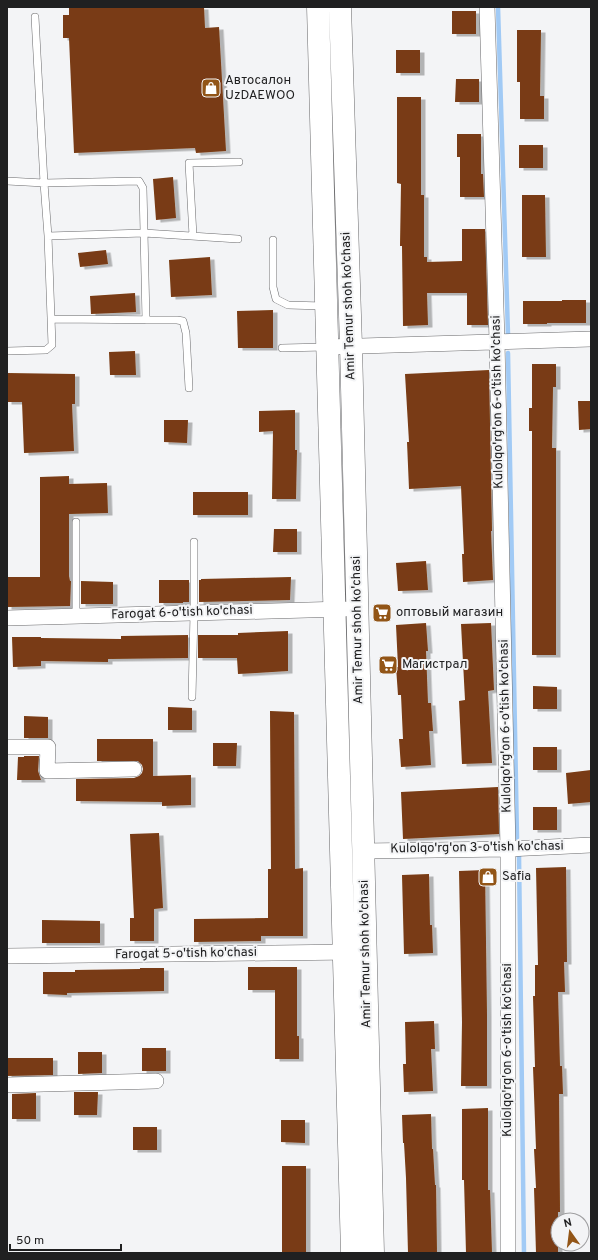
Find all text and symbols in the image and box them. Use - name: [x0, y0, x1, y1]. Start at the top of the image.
- place label: Автосалон UzDAEWOO: [225, 73, 295, 104]
- shop icon: Автосалон UzDAEWOO: [200, 77, 222, 99]
- street label: Amir Temur shoh ko'chasi: [338, 231, 360, 381]
- street label: Kulolqo'rg'on 6-o'tish ko'chasi: [488, 315, 508, 489]
- street label: Amir Temur shoh ko'chasi: [349, 556, 367, 704]
- supermarket icon: оптовый магазин: [371, 602, 393, 624]
- street label: Farogat 6-o'tish ko'chasi: [111, 603, 253, 623]
- place label: оптовый магазин: [396, 605, 503, 621]
- street label: Kulolqo'rg'on 6-o'tish ko'chasi: [496, 639, 516, 813]
- supermarket icon: Магистрал: [377, 654, 399, 676]
- place label: Магистрал: [402, 657, 467, 673]
- street label: Kulolqo'rg'on 3-o'tish ko'chasi: [390, 838, 564, 858]
- shop icon: Safia: [477, 866, 499, 888]
- place label: Safia: [502, 869, 531, 885]
- street label: Amir Temur shoh ko'chasi: [357, 880, 375, 1028]
- street label: Farogat 5-o'tish ko'chasi: [115, 945, 257, 963]
- street label: Kulolqo'rg'on 6-o'tish ko'chasi: [500, 963, 516, 1137]
- north arrow: [550, 1212, 590, 1252]
- text: N: [562, 1216, 573, 1231]
- scale bar: [10, 1226, 121, 1252]
- text: 50 m: [16, 1233, 44, 1249]

